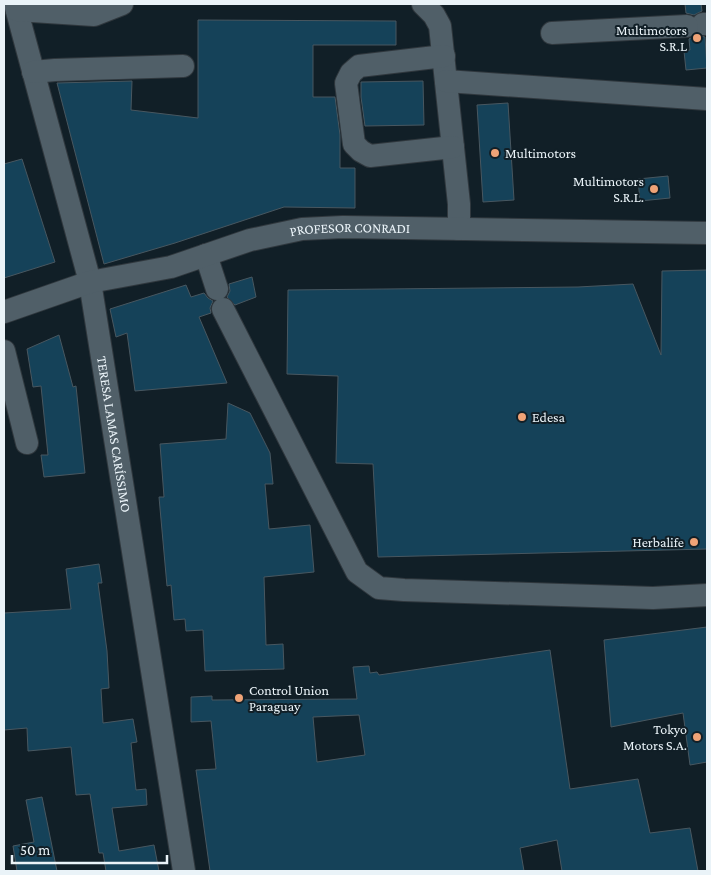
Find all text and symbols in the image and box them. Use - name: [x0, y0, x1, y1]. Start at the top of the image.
- place label: Multimotors S.R.L: [616, 22, 687, 54]
- marker: Multimotors S.R.L: [691, 32, 703, 44]
- place label: Multimotors: [505, 145, 576, 161]
- marker: Multimotors: [489, 147, 501, 159]
- place label: Multimotors S.R.L.: [573, 173, 644, 205]
- marker: Multimotors S.R.L.: [648, 183, 660, 195]
- street label: PROFESOR CONRADI: [288, 219, 410, 239]
- street label: TERESA LAMAS CARÍSSIMO: [94, 355, 135, 513]
- place label: Edesa: [532, 409, 566, 425]
- marker: Edesa: [516, 411, 528, 423]
- place label: Herbalife: [633, 534, 684, 550]
- marker: Herbalife: [688, 536, 700, 548]
- place label: Control Union Paraguay: [249, 682, 329, 714]
- marker: Control Union Paraguay: [233, 692, 245, 704]
- place label: Tokyo Motors S.A.: [623, 721, 687, 753]
- marker: Tokyo Motors S.A.: [691, 731, 703, 743]
- scale bar: [12, 832, 168, 864]
- text: 50 m: [20, 842, 50, 858]

